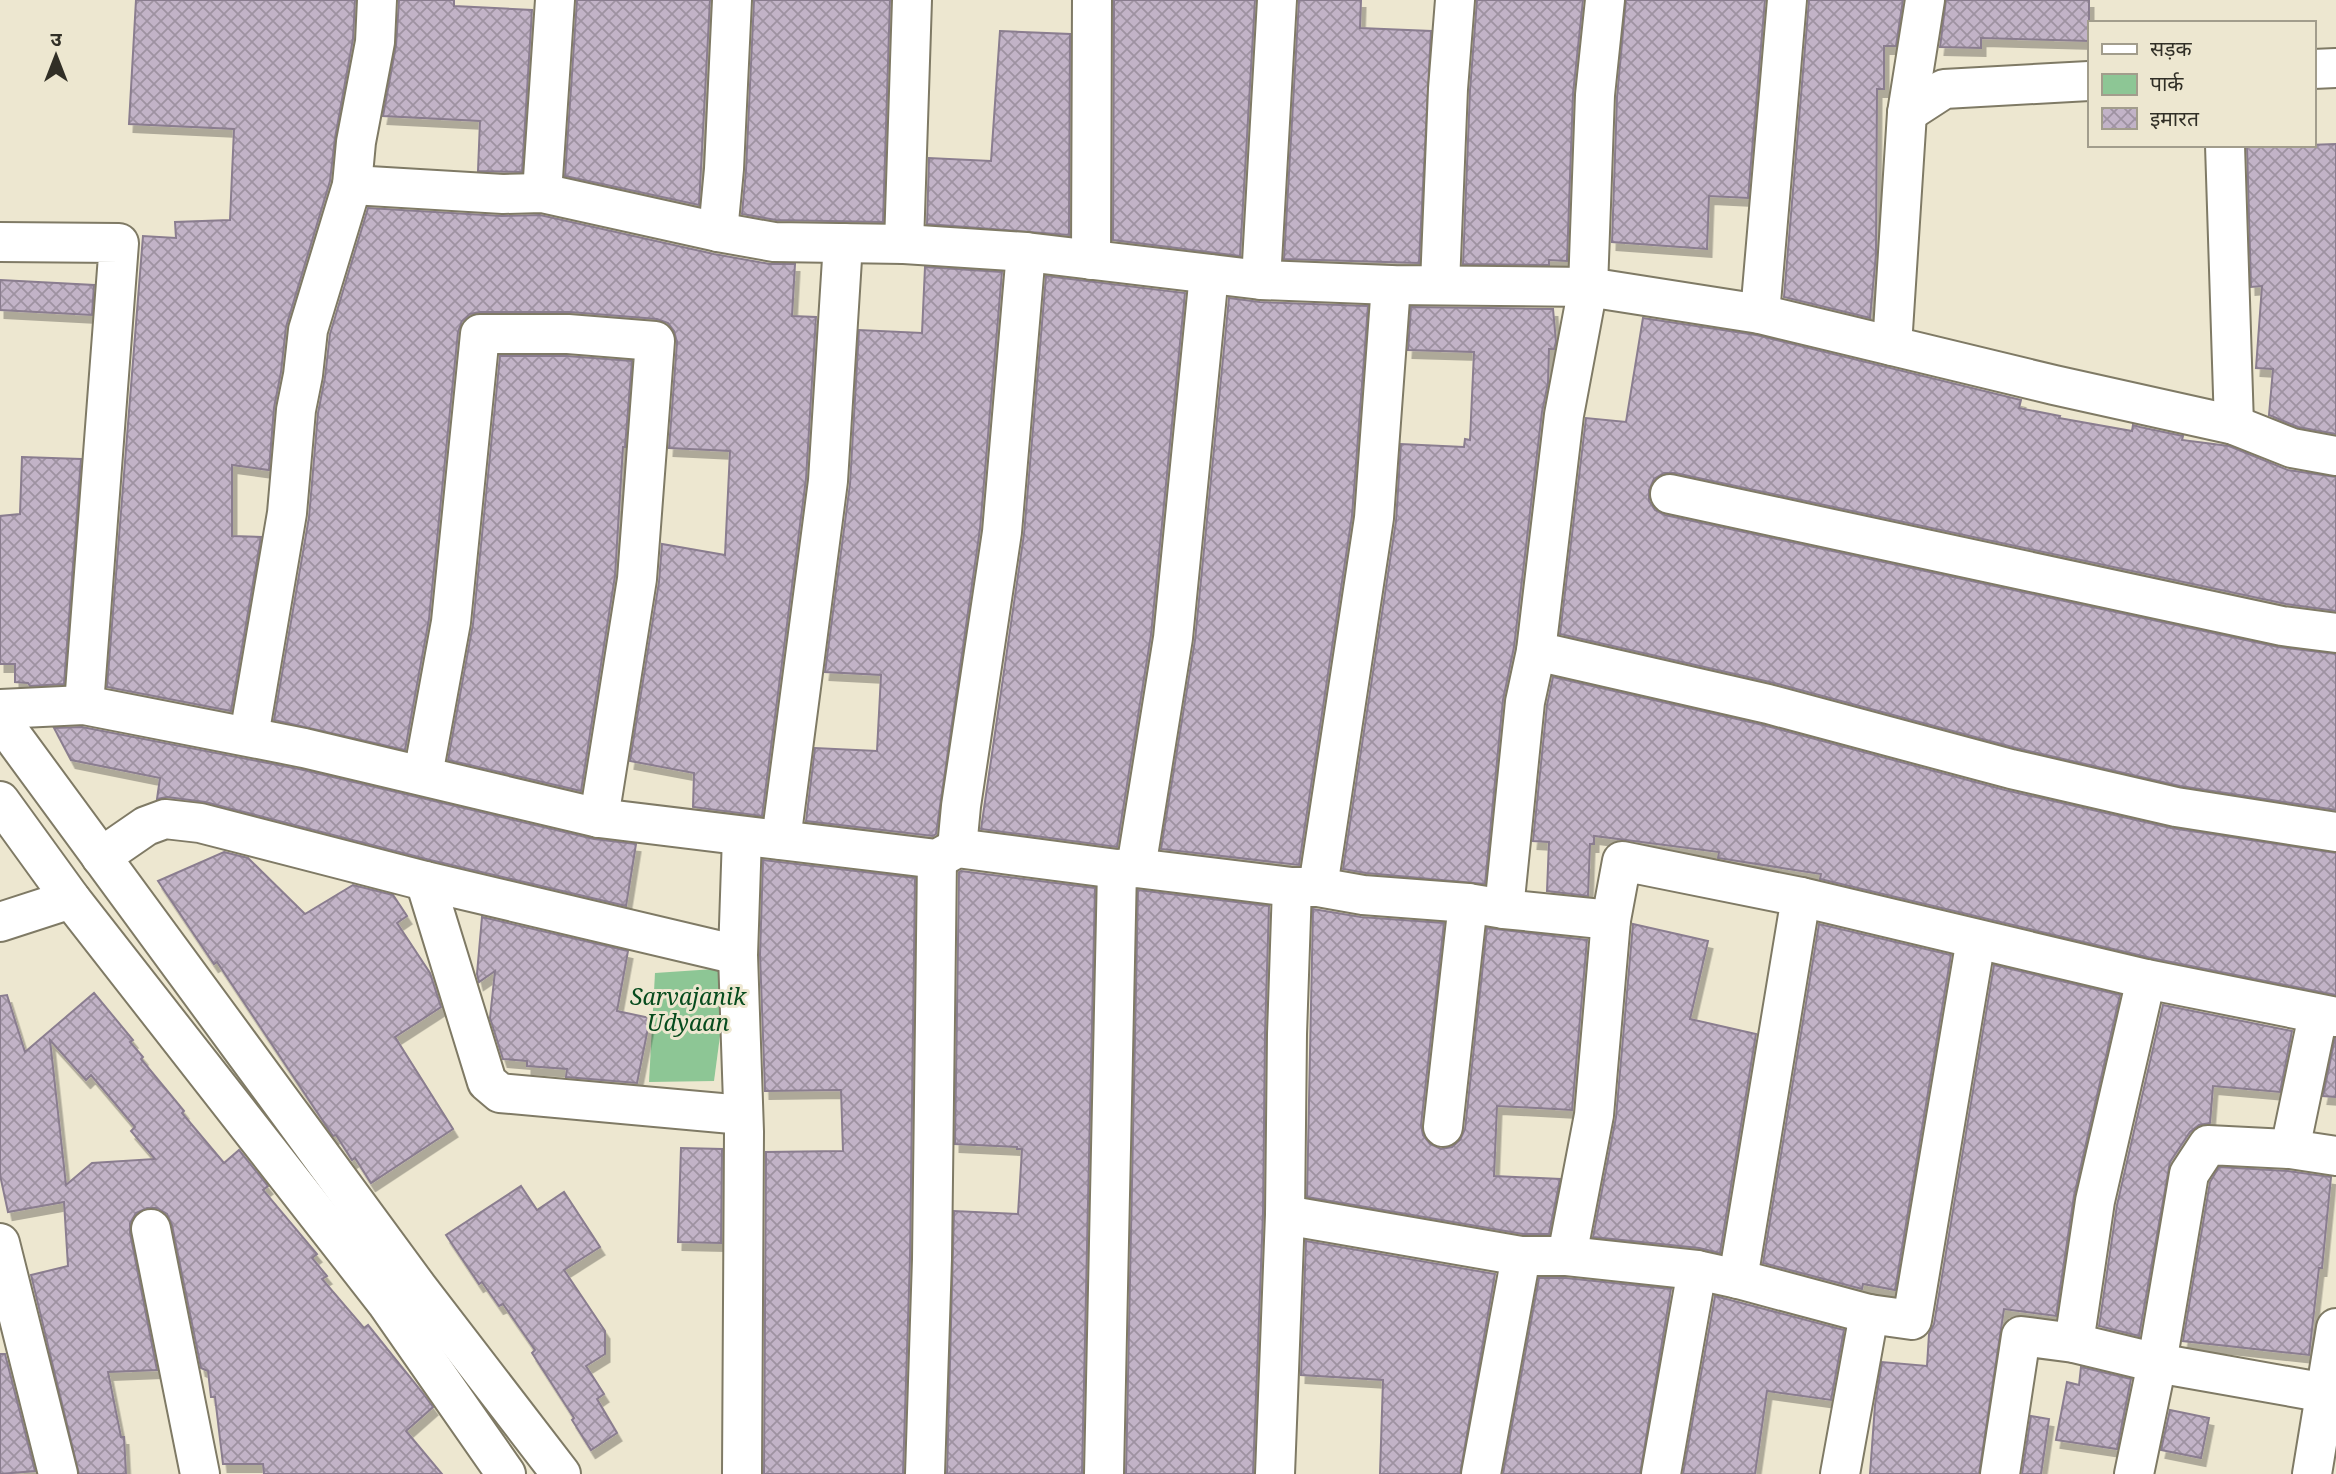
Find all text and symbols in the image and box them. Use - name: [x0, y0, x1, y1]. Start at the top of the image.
- north arrow: [21, 21, 91, 91]
- legend: [2088, 21, 2315, 147]
- text: उ: [50, 26, 62, 52]
- text: सड़क: [2150, 34, 2192, 62]
- text: पार्क: [2150, 69, 2184, 97]
- text: इमारत: [2150, 104, 2200, 132]
- park label: Sarvajanik Udyaan: [630, 980, 747, 1038]

